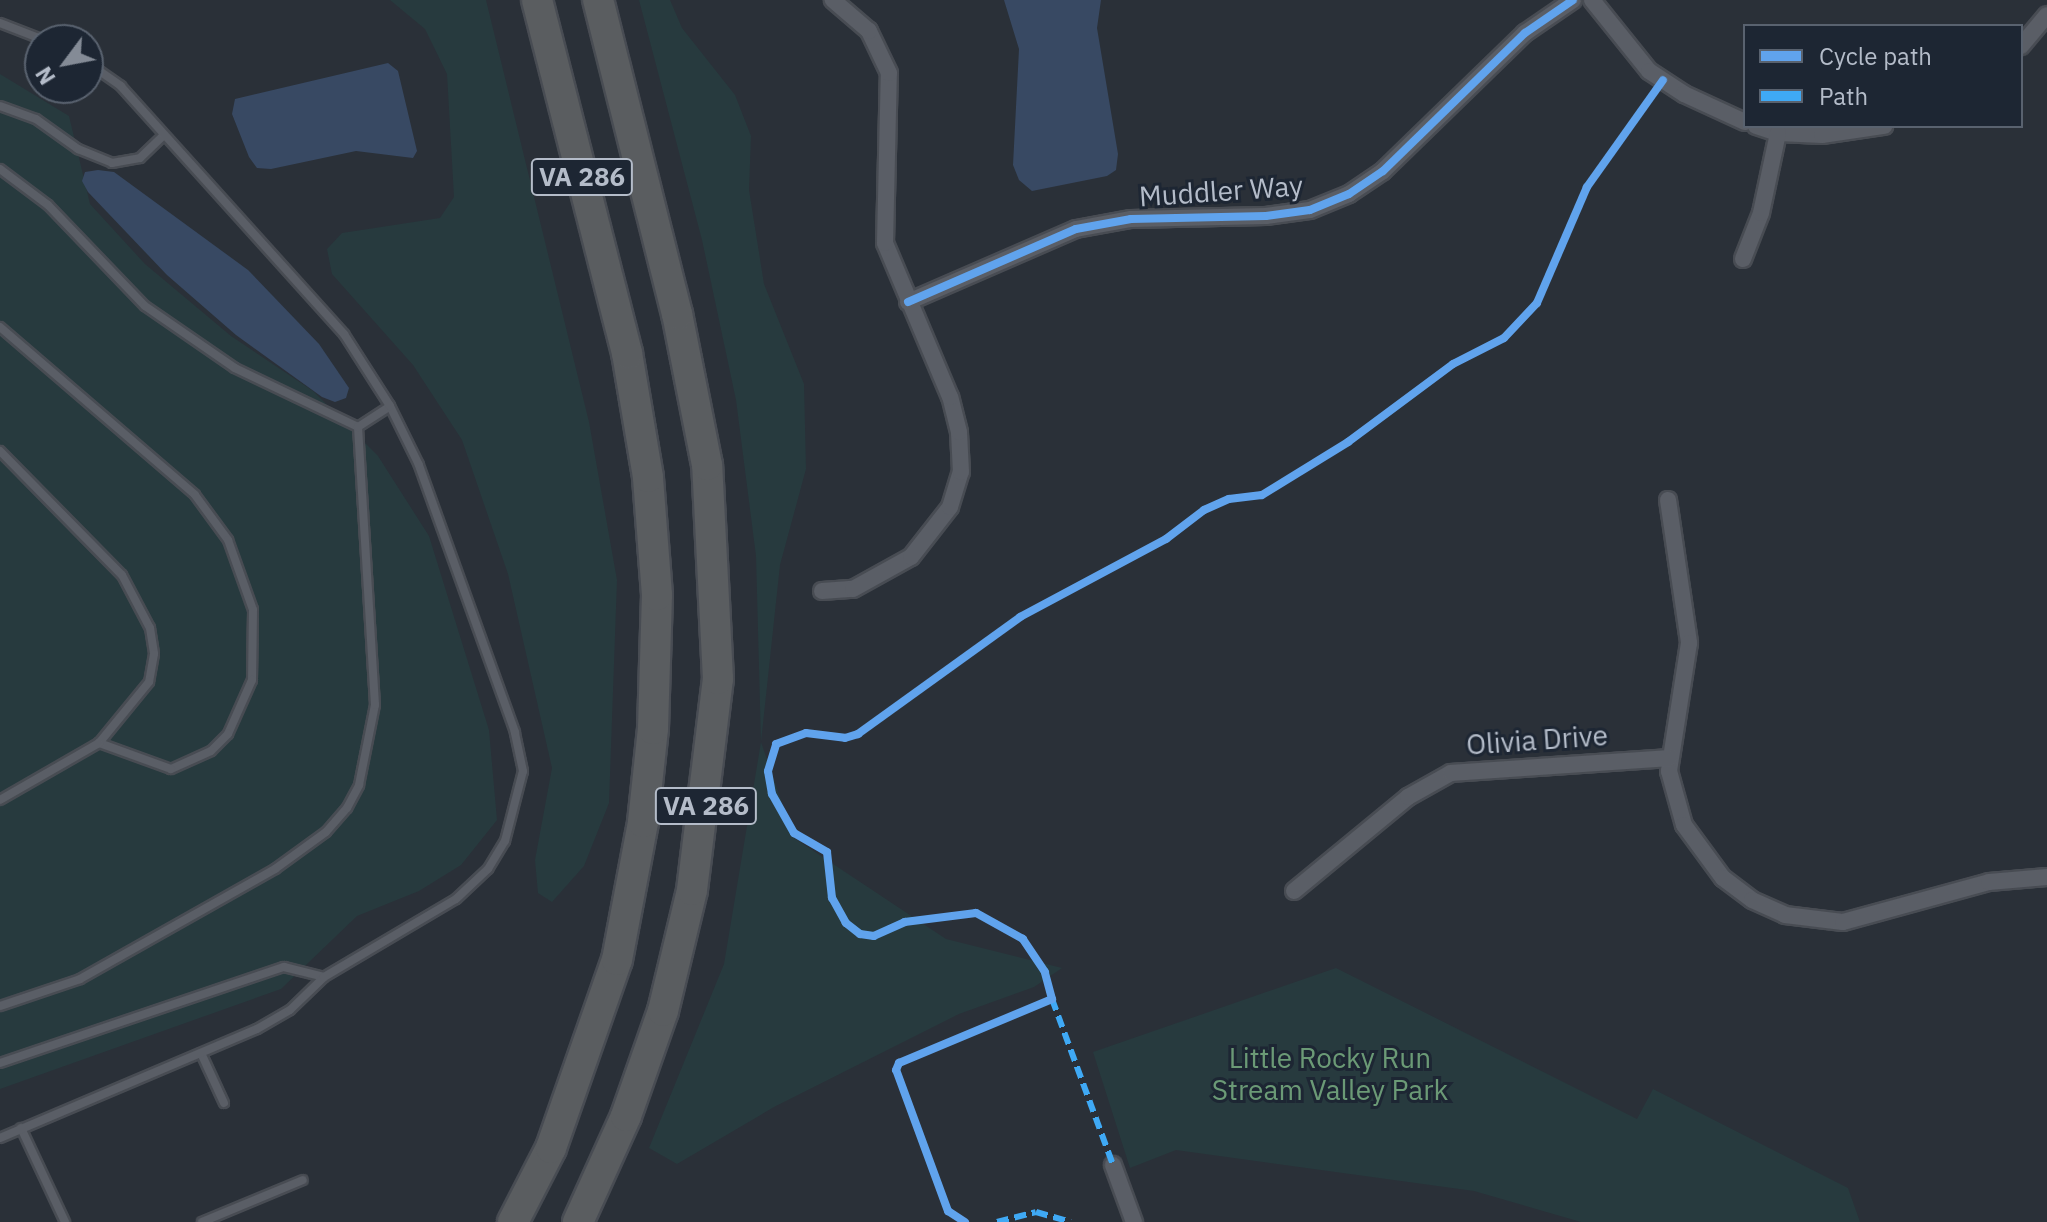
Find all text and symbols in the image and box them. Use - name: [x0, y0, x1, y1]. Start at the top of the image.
- north arrow: [24, 24, 104, 104]
- legend: [1743, 24, 2023, 128]
- text: Cycle path: [1819, 40, 1932, 72]
- text: N: [28, 61, 61, 90]
- text: Path: [1819, 80, 1868, 112]
- road number: VA 286: [530, 155, 634, 199]
- street label: Muddler Way: [1138, 169, 1304, 213]
- street label: Olivia Drive: [1465, 718, 1609, 762]
- road number: VA 286: [654, 784, 758, 828]
- park label: Little Rocky Run Stream Valley Park: [1212, 1041, 1448, 1107]

